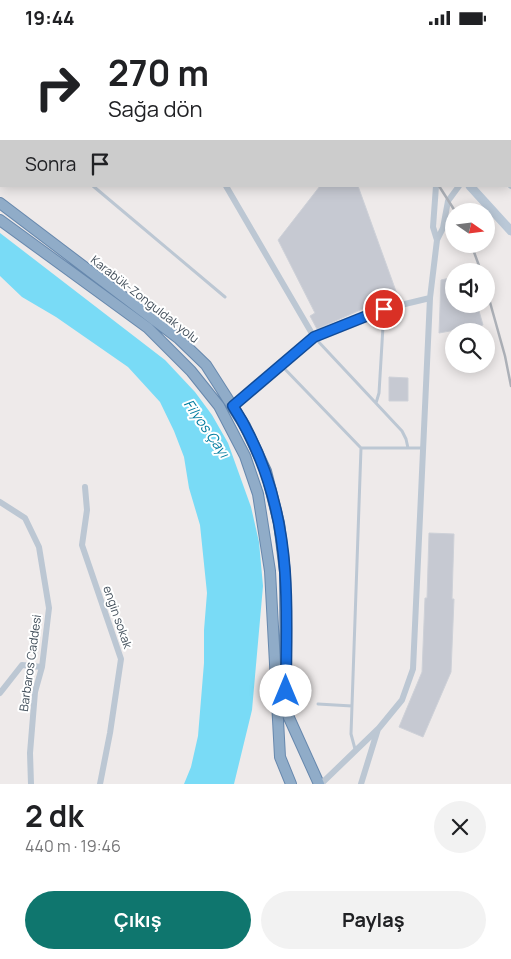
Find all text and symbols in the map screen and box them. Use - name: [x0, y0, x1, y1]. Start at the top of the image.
- text: 19:44: [25, 5, 75, 31]
- text: 270 m: [108, 49, 209, 97]
- icon: right: [25, 55, 90, 120]
- text: Sağa dön: [108, 94, 203, 124]
- icon: arrive: [86, 150, 114, 178]
- text: Sonra: [25, 151, 76, 177]
- north arrow: [445, 203, 495, 253]
- map controls: [445, 203, 495, 373]
- street label: Karabük-Zonguldak yolu: [87, 251, 203, 347]
- button: sound: [445, 263, 495, 313]
- pin: [363, 288, 405, 330]
- icon: arrive: [370, 295, 398, 323]
- button: search: [445, 323, 495, 373]
- water label: Filyos Çayı: [180, 395, 235, 462]
- street label: engin sokak: [99, 583, 137, 652]
- street label: Barbaros Caddesi: [15, 613, 45, 713]
- position arrow: [259, 664, 311, 716]
- text: 2 dk: [25, 795, 84, 836]
- button: close: [434, 801, 486, 853]
- text: 440 m · 19:46: [25, 835, 121, 857]
- button: Çıkış: [25, 891, 251, 949]
- button: Paylaş: [261, 891, 486, 949]

